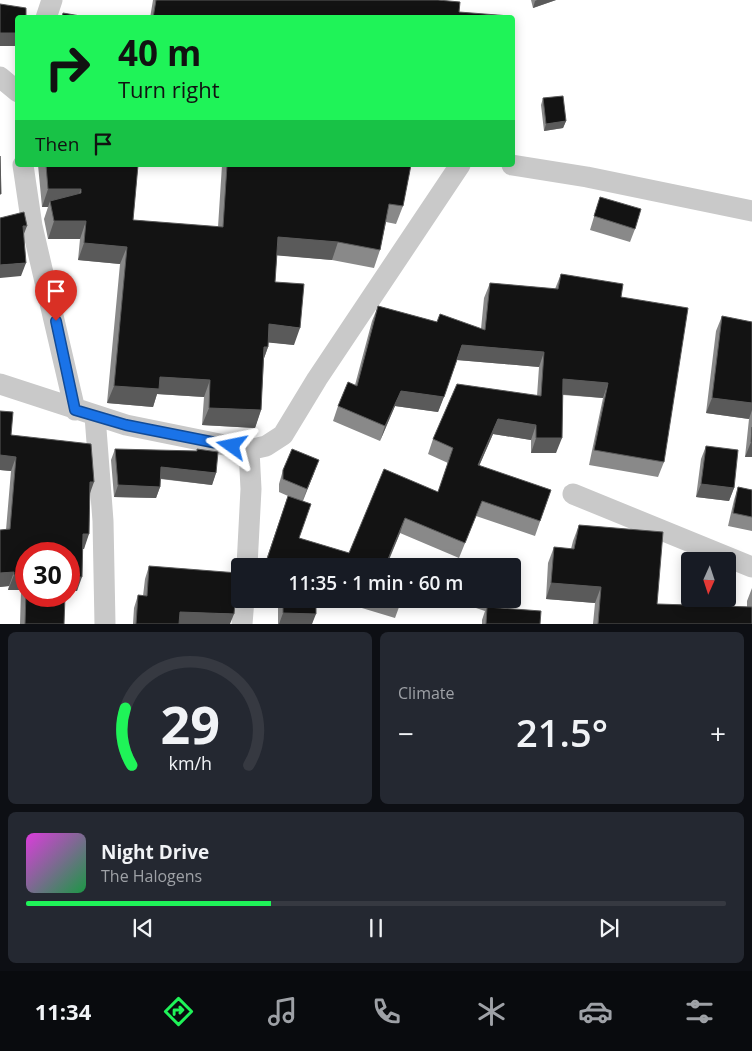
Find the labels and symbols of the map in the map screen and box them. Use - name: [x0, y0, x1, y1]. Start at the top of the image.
- pin: [35, 270, 77, 321]
- position arrow: [205, 419, 257, 471]
- speed limit sign: 30: [15, 542, 80, 607]
- north arrow: [681, 552, 736, 608]

